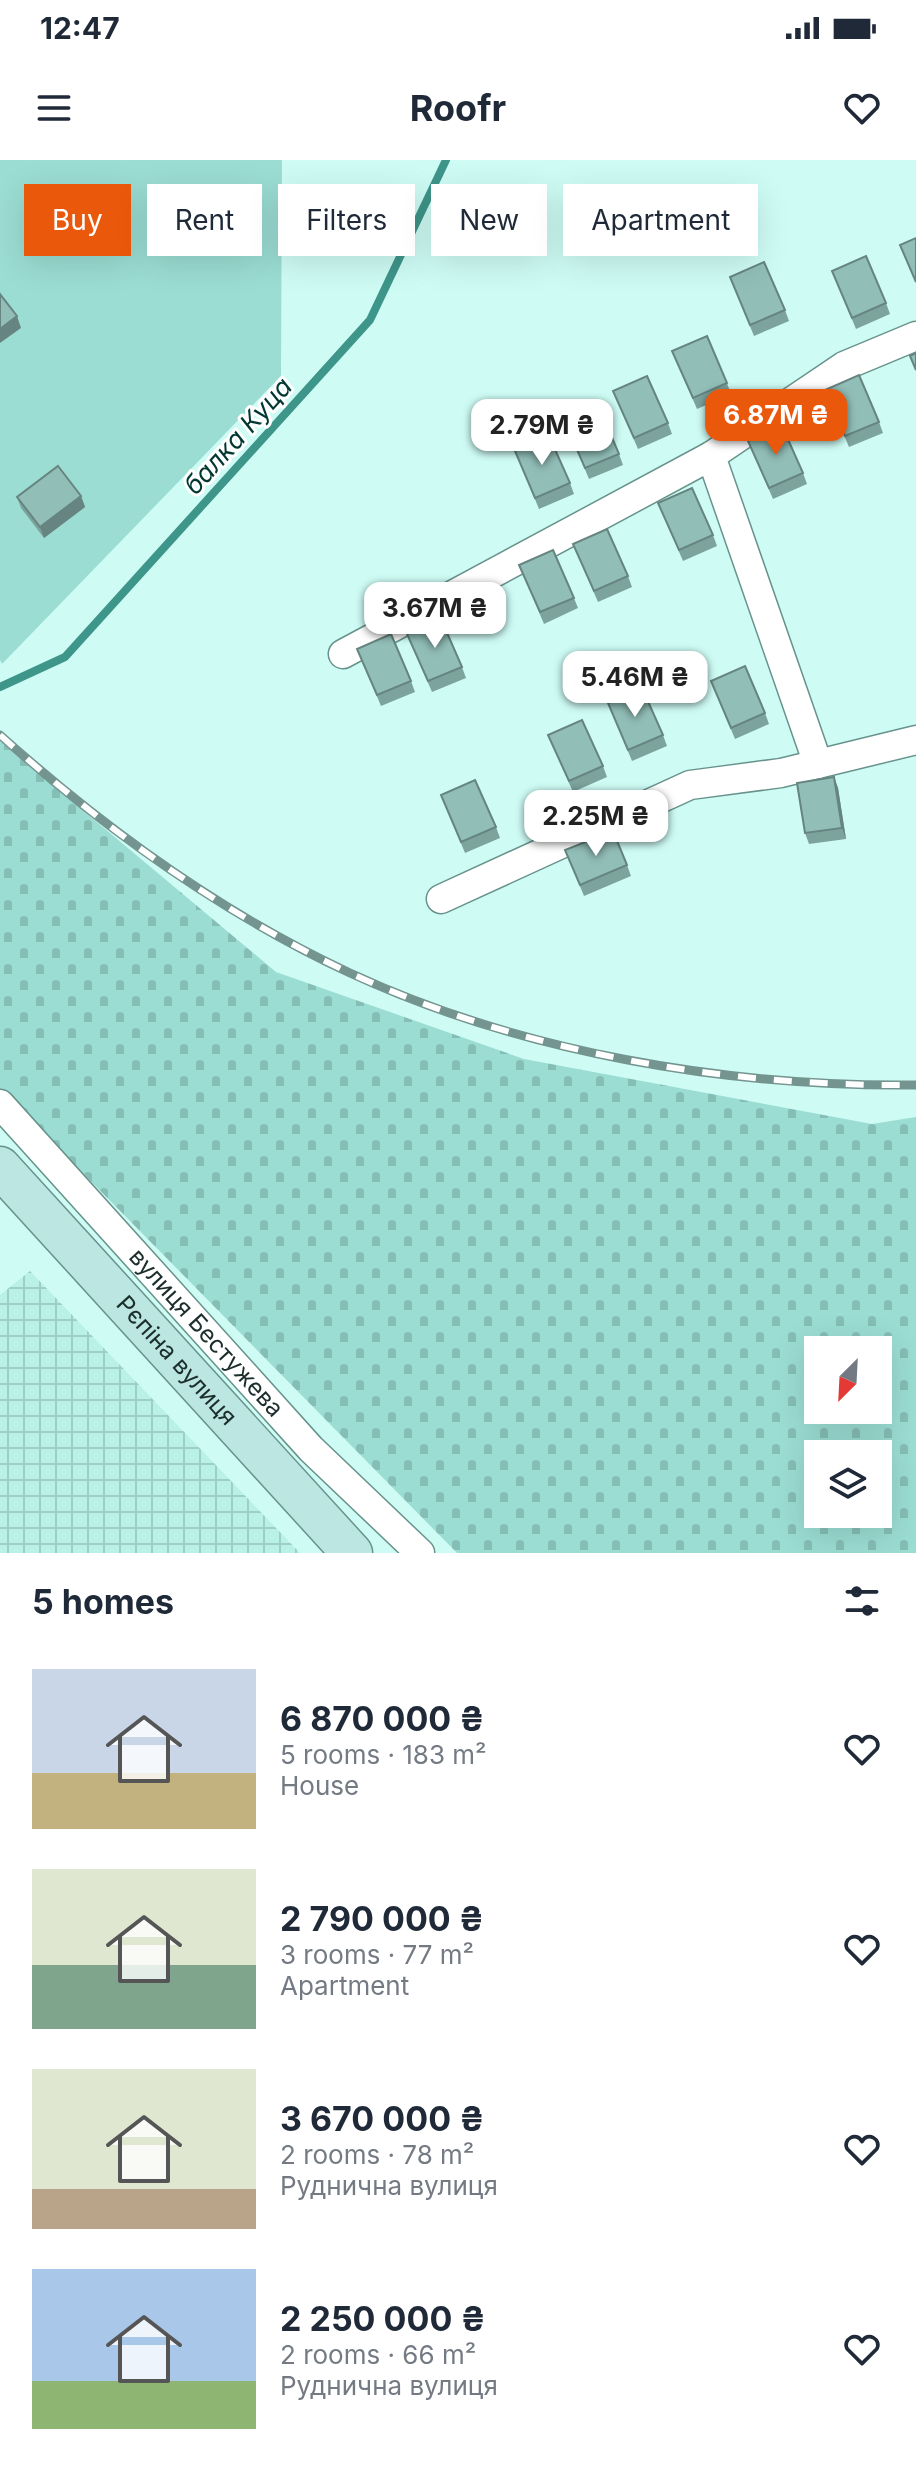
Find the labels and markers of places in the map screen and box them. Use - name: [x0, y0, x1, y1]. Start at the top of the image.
- pin: 6.87M ₴: [702, 389, 850, 457]
- pin: 2.79M ₴: [468, 399, 616, 467]
- pin: 3.67M ₴: [361, 582, 509, 650]
- pin: 5.46M ₴: [561, 651, 709, 719]
- pin: 2.25M ₴: [522, 790, 670, 858]

